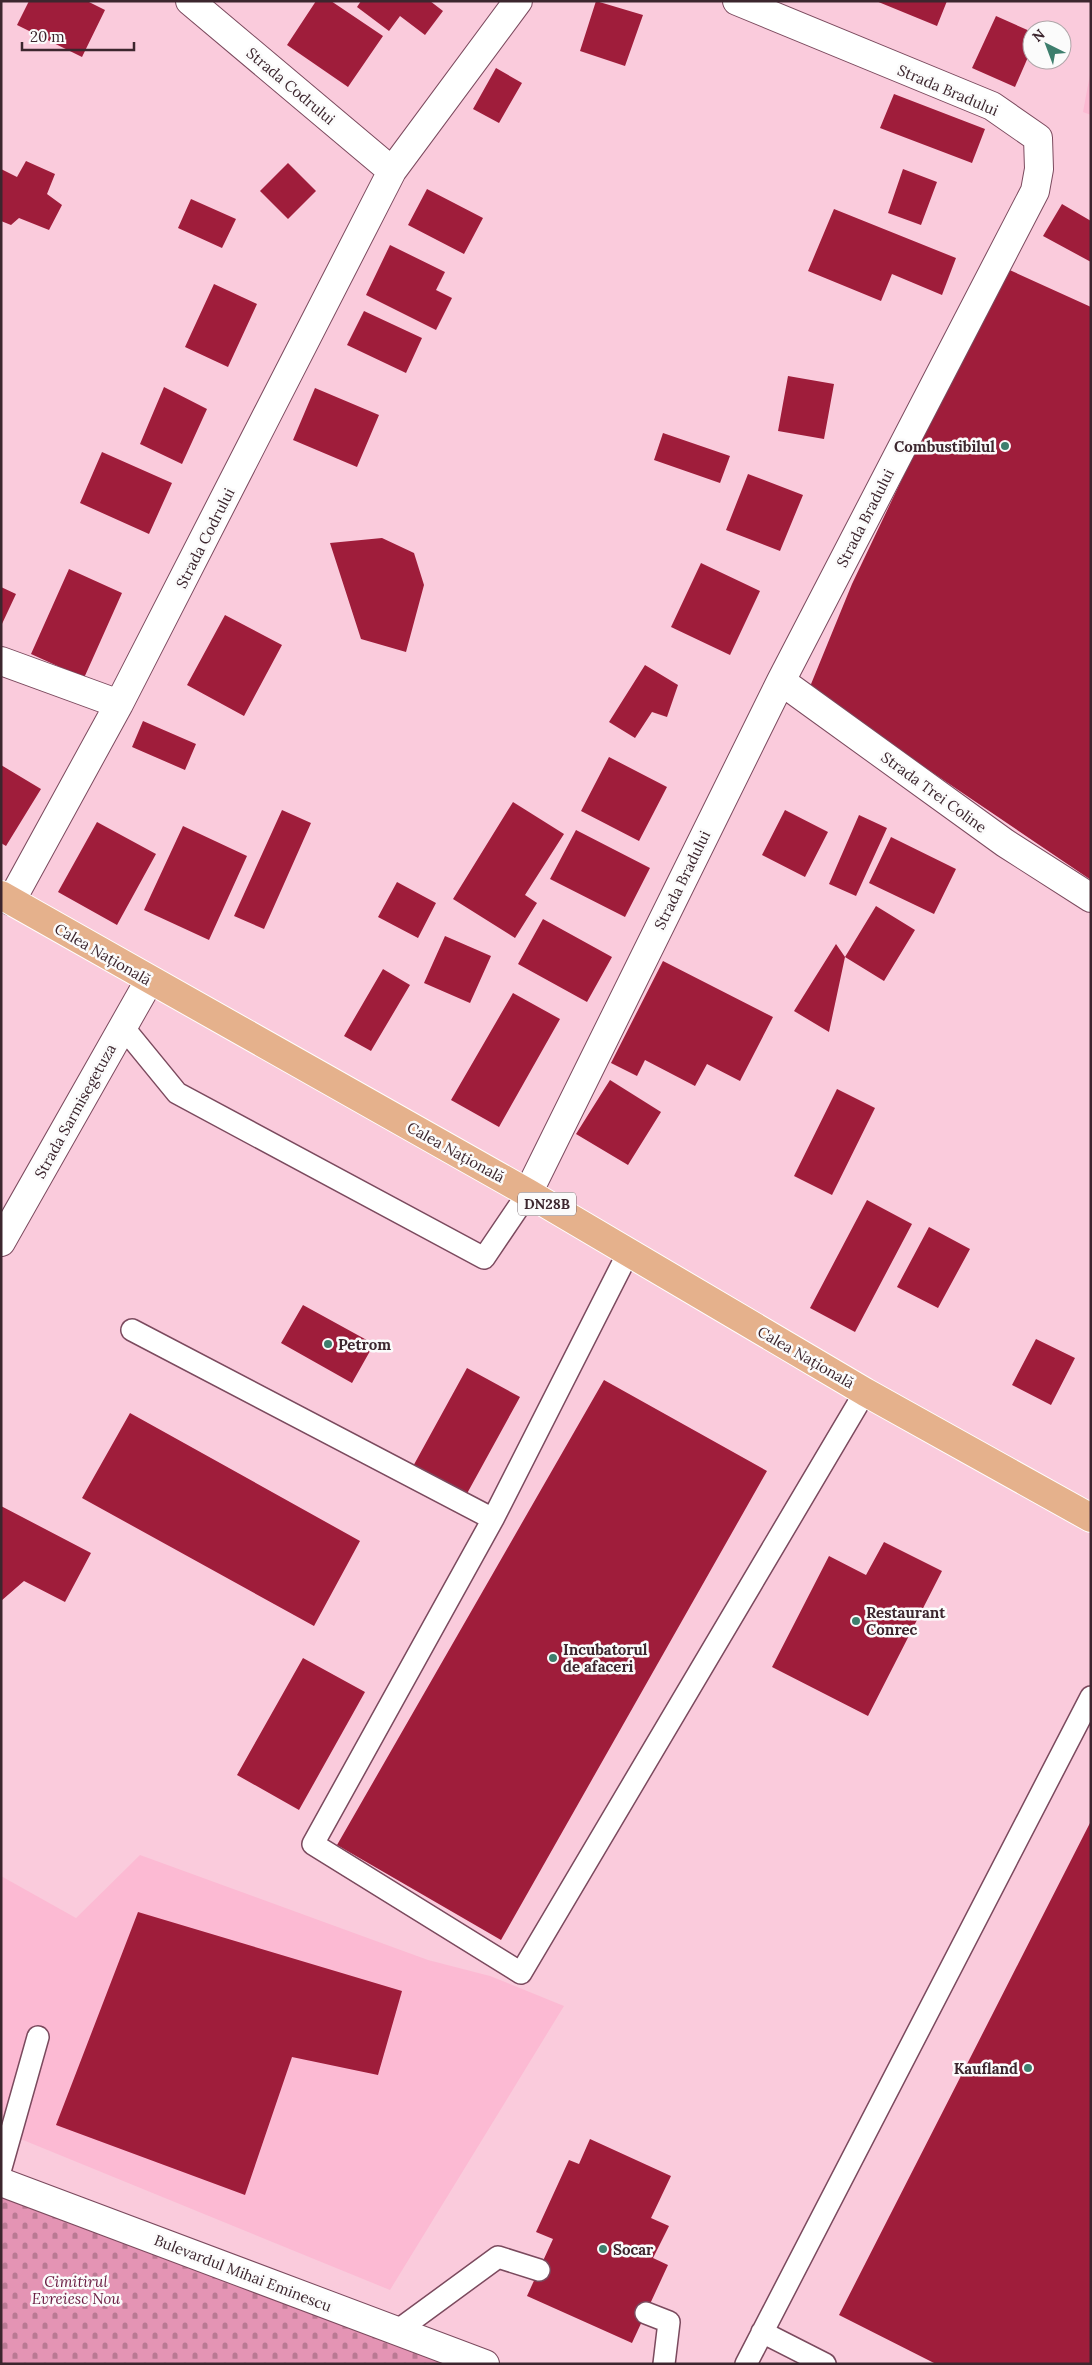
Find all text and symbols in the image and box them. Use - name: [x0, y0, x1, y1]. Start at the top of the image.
- scale bar: [22, 20, 135, 52]
- north arrow: [1022, 20, 1072, 70]
- text: N: [1028, 25, 1048, 46]
- text: 20 m: [30, 27, 65, 46]
- street label: Strada Codrului: [243, 43, 339, 129]
- street label: Strada Bradului: [895, 60, 1001, 120]
- place label: Combustibilul: [894, 437, 995, 456]
- marker: Combustibilul: [999, 440, 1011, 452]
- street label: Strada Bradului: [832, 466, 898, 570]
- street label: Strada Codrului: [172, 485, 238, 591]
- street label: Strada Trei Coline: [877, 747, 991, 837]
- street label: Strada Bradului: [650, 827, 714, 933]
- street label: Calea Națională: [51, 919, 155, 989]
- street label: Strada Sarmisegetuza: [30, 1040, 120, 1182]
- street label: Calea Națională: [404, 1117, 508, 1187]
- road number: DN28B: [518, 1192, 576, 1216]
- street label: Calea Națională: [754, 1322, 858, 1392]
- place label: Petrom: [338, 1335, 391, 1354]
- marker: Petrom: [322, 1338, 334, 1350]
- place label: Restaurant Conrec: [866, 1603, 946, 1639]
- marker: Restaurant Conrec: [850, 1615, 862, 1627]
- place label: Incubatorul de afaceri: [563, 1640, 648, 1676]
- marker: Incubatorul de afaceri: [547, 1652, 559, 1664]
- place label: Kaufland: [954, 2059, 1018, 2078]
- marker: Kaufland: [1022, 2062, 1034, 2074]
- street label: Bulevardul Mihai Eminescu: [151, 2230, 335, 2316]
- place label: Socar: [613, 2240, 654, 2259]
- marker: Socar: [597, 2243, 609, 2255]
- park label: Cimitirul Evreiesc Nou: [32, 2272, 120, 2308]

